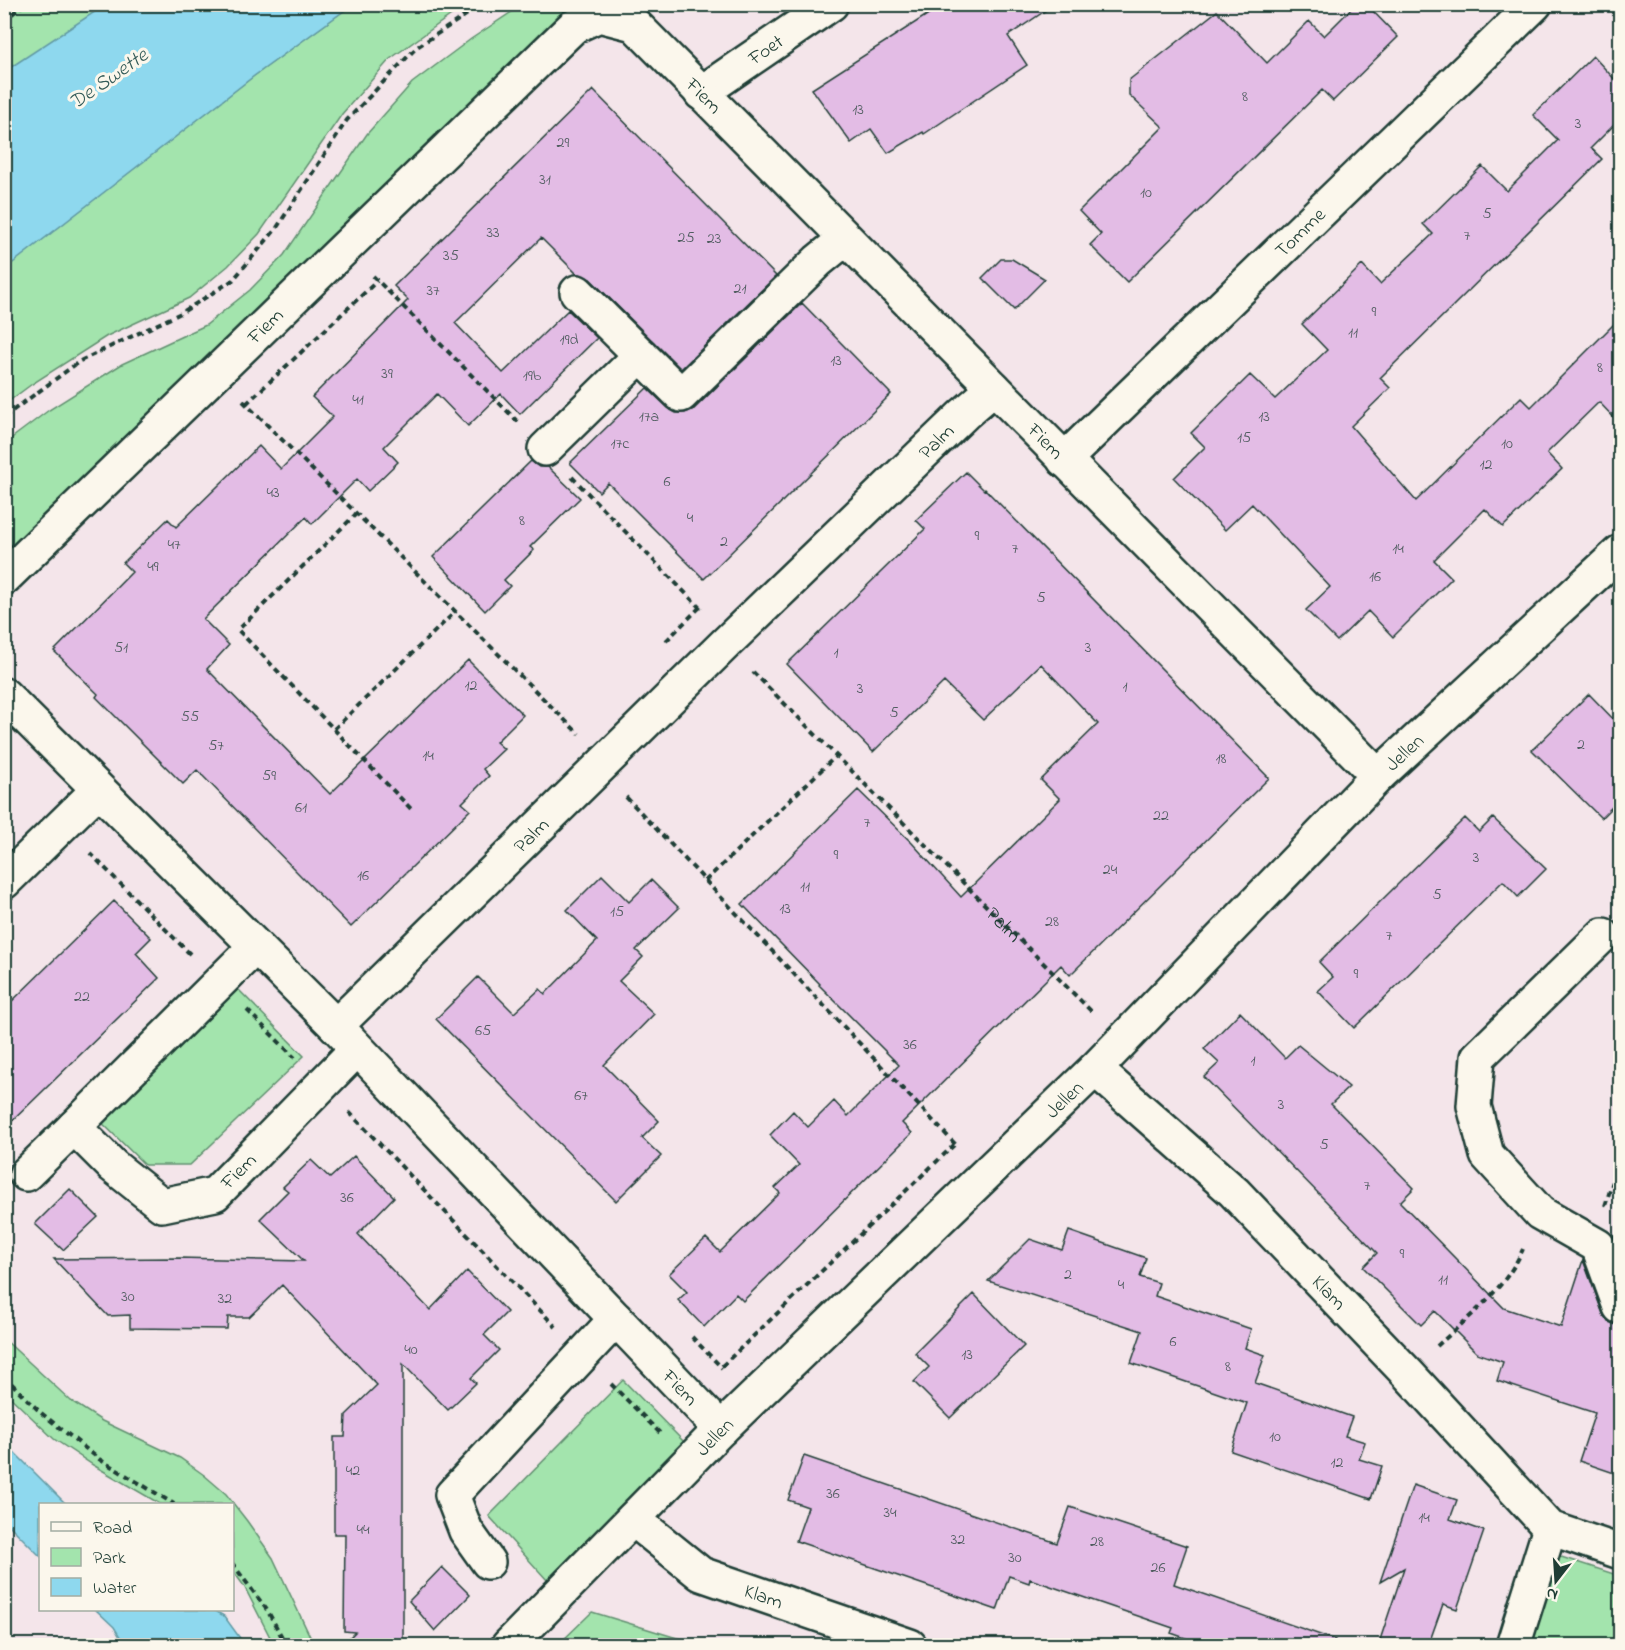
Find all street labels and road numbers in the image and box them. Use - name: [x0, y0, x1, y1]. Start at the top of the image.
- street label: Foet: [742, 28, 791, 74]
- street label: Fiem: [677, 71, 727, 122]
- street label: Tomme: [1269, 202, 1333, 265]
- street label: Fiem: [241, 303, 291, 353]
- street label: Fiem: [1019, 417, 1069, 467]
- street label: Palm: [913, 418, 962, 467]
- street label: Jellen: [1380, 728, 1432, 779]
- street label: Palm: [508, 812, 557, 861]
- street label: Palm: [978, 901, 1027, 950]
- street label: Jellen: [1040, 1075, 1092, 1127]
- street label: Fiem: [214, 1147, 264, 1198]
- street label: Klam: [1304, 1269, 1352, 1318]
- street label: Fiem: [654, 1363, 704, 1414]
- street label: Jellen: [690, 1412, 742, 1464]
- street label: Klam: [740, 1578, 786, 1618]

